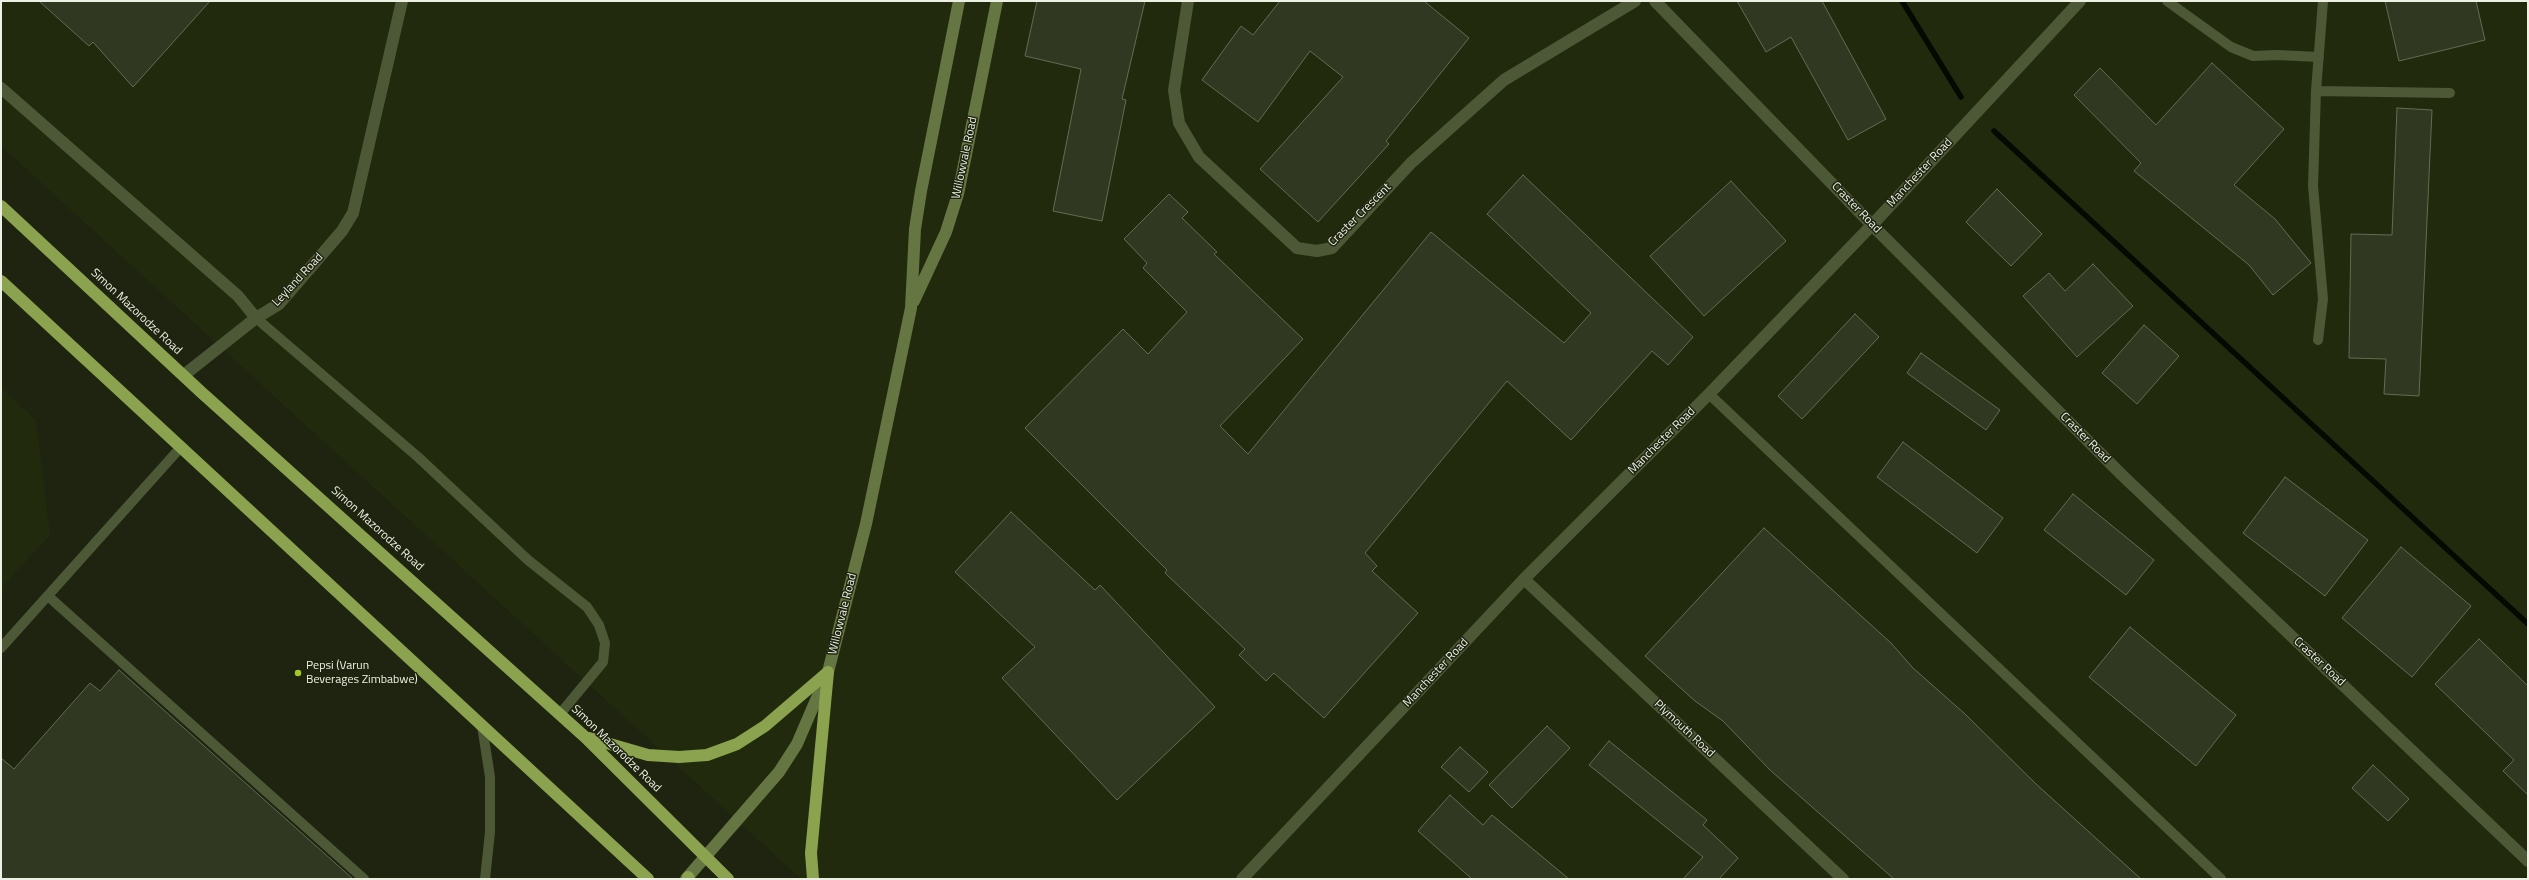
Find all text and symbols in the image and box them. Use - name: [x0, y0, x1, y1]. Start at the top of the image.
- street label: Willowvale Road: [949, 116, 981, 200]
- street label: Manchester Road: [1884, 136, 1956, 210]
- street label: Craster Crescent: [1325, 180, 1395, 250]
- street label: Craster Road: [1828, 180, 1884, 236]
- street label: Leyland Road: [270, 250, 326, 310]
- street label: Simon Mazorodze Road: [87, 266, 185, 358]
- street label: Manchester Road: [1625, 404, 1699, 478]
- street label: Craster Road: [2057, 410, 2113, 466]
- street label: Simon Mazorodze Road: [328, 484, 426, 574]
- street label: Willowvale Road: [826, 572, 860, 656]
- street label: Craster Road: [2290, 634, 2348, 690]
- street label: Manchester Road: [1400, 636, 1472, 710]
- place label: Pepsi (Varun Beverages Zimbabwe): [306, 659, 418, 687]
- marker: Pepsi (Varun Beverages Zimbabwe): [293, 668, 303, 678]
- street label: Plymouth Road: [1651, 697, 1717, 761]
- street label: Simon Mazorodze Road: [568, 702, 664, 796]

